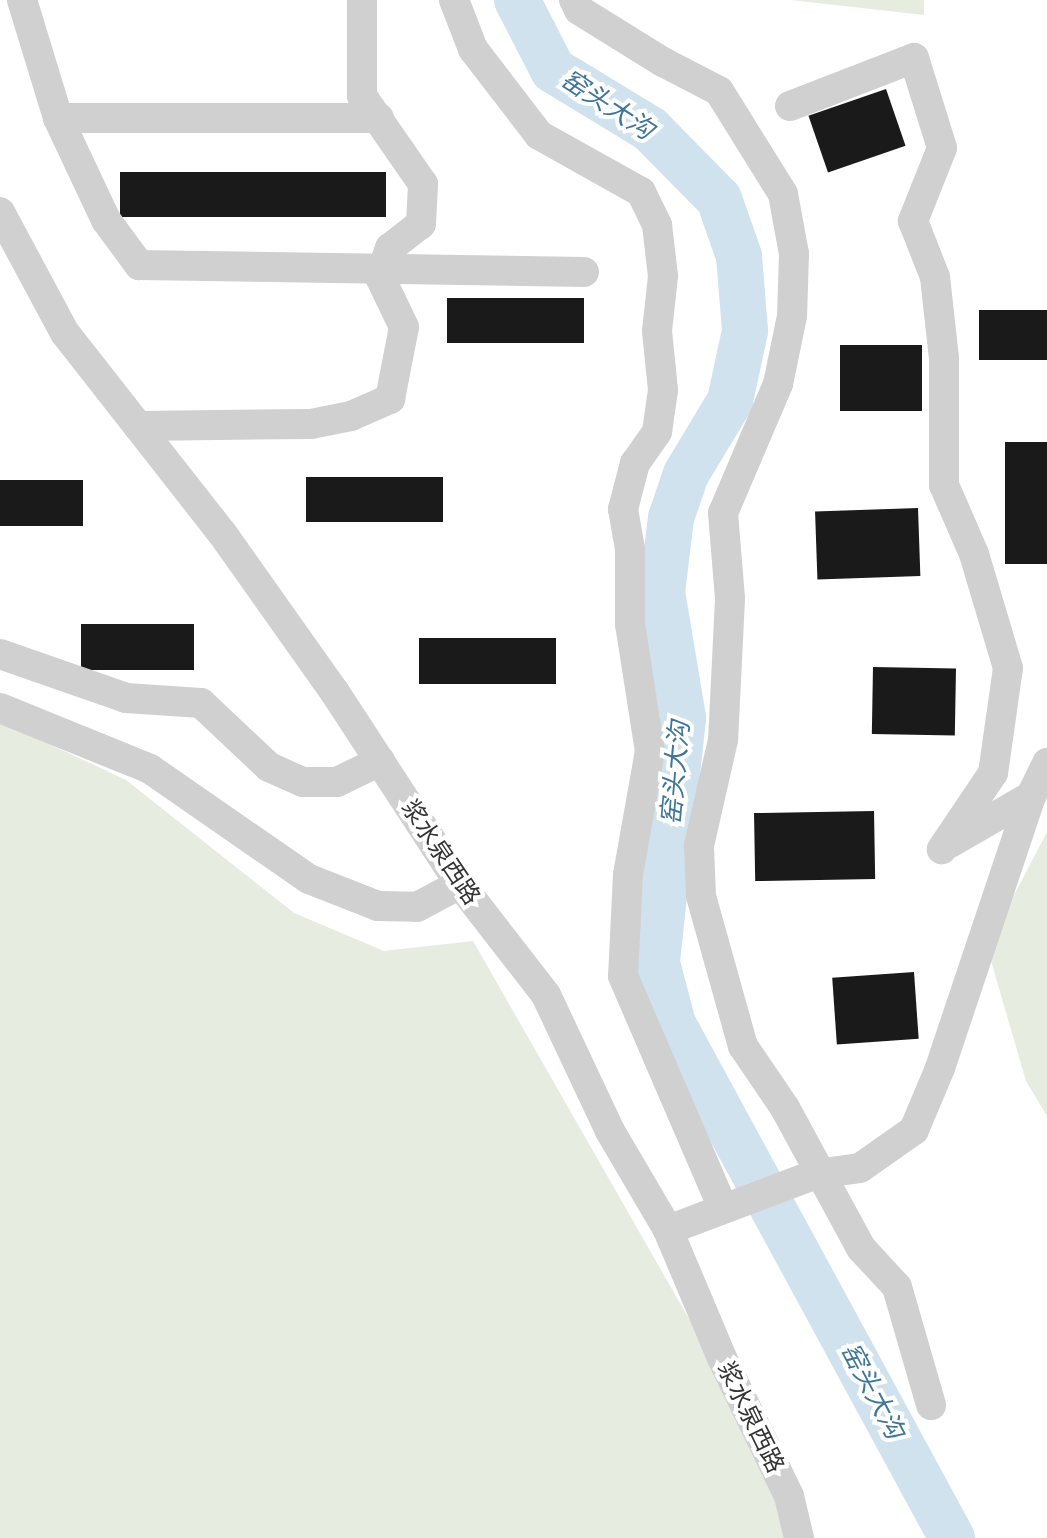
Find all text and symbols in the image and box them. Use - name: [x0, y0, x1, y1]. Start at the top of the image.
- water label: 窑头大沟: [555, 64, 659, 146]
- water label: 窑头大沟: [656, 720, 696, 826]
- street label: 浆水泉西路: [396, 794, 486, 910]
- water label: 窑头大沟: [834, 1338, 910, 1444]
- street label: 浆水泉西路: [712, 1357, 790, 1477]

